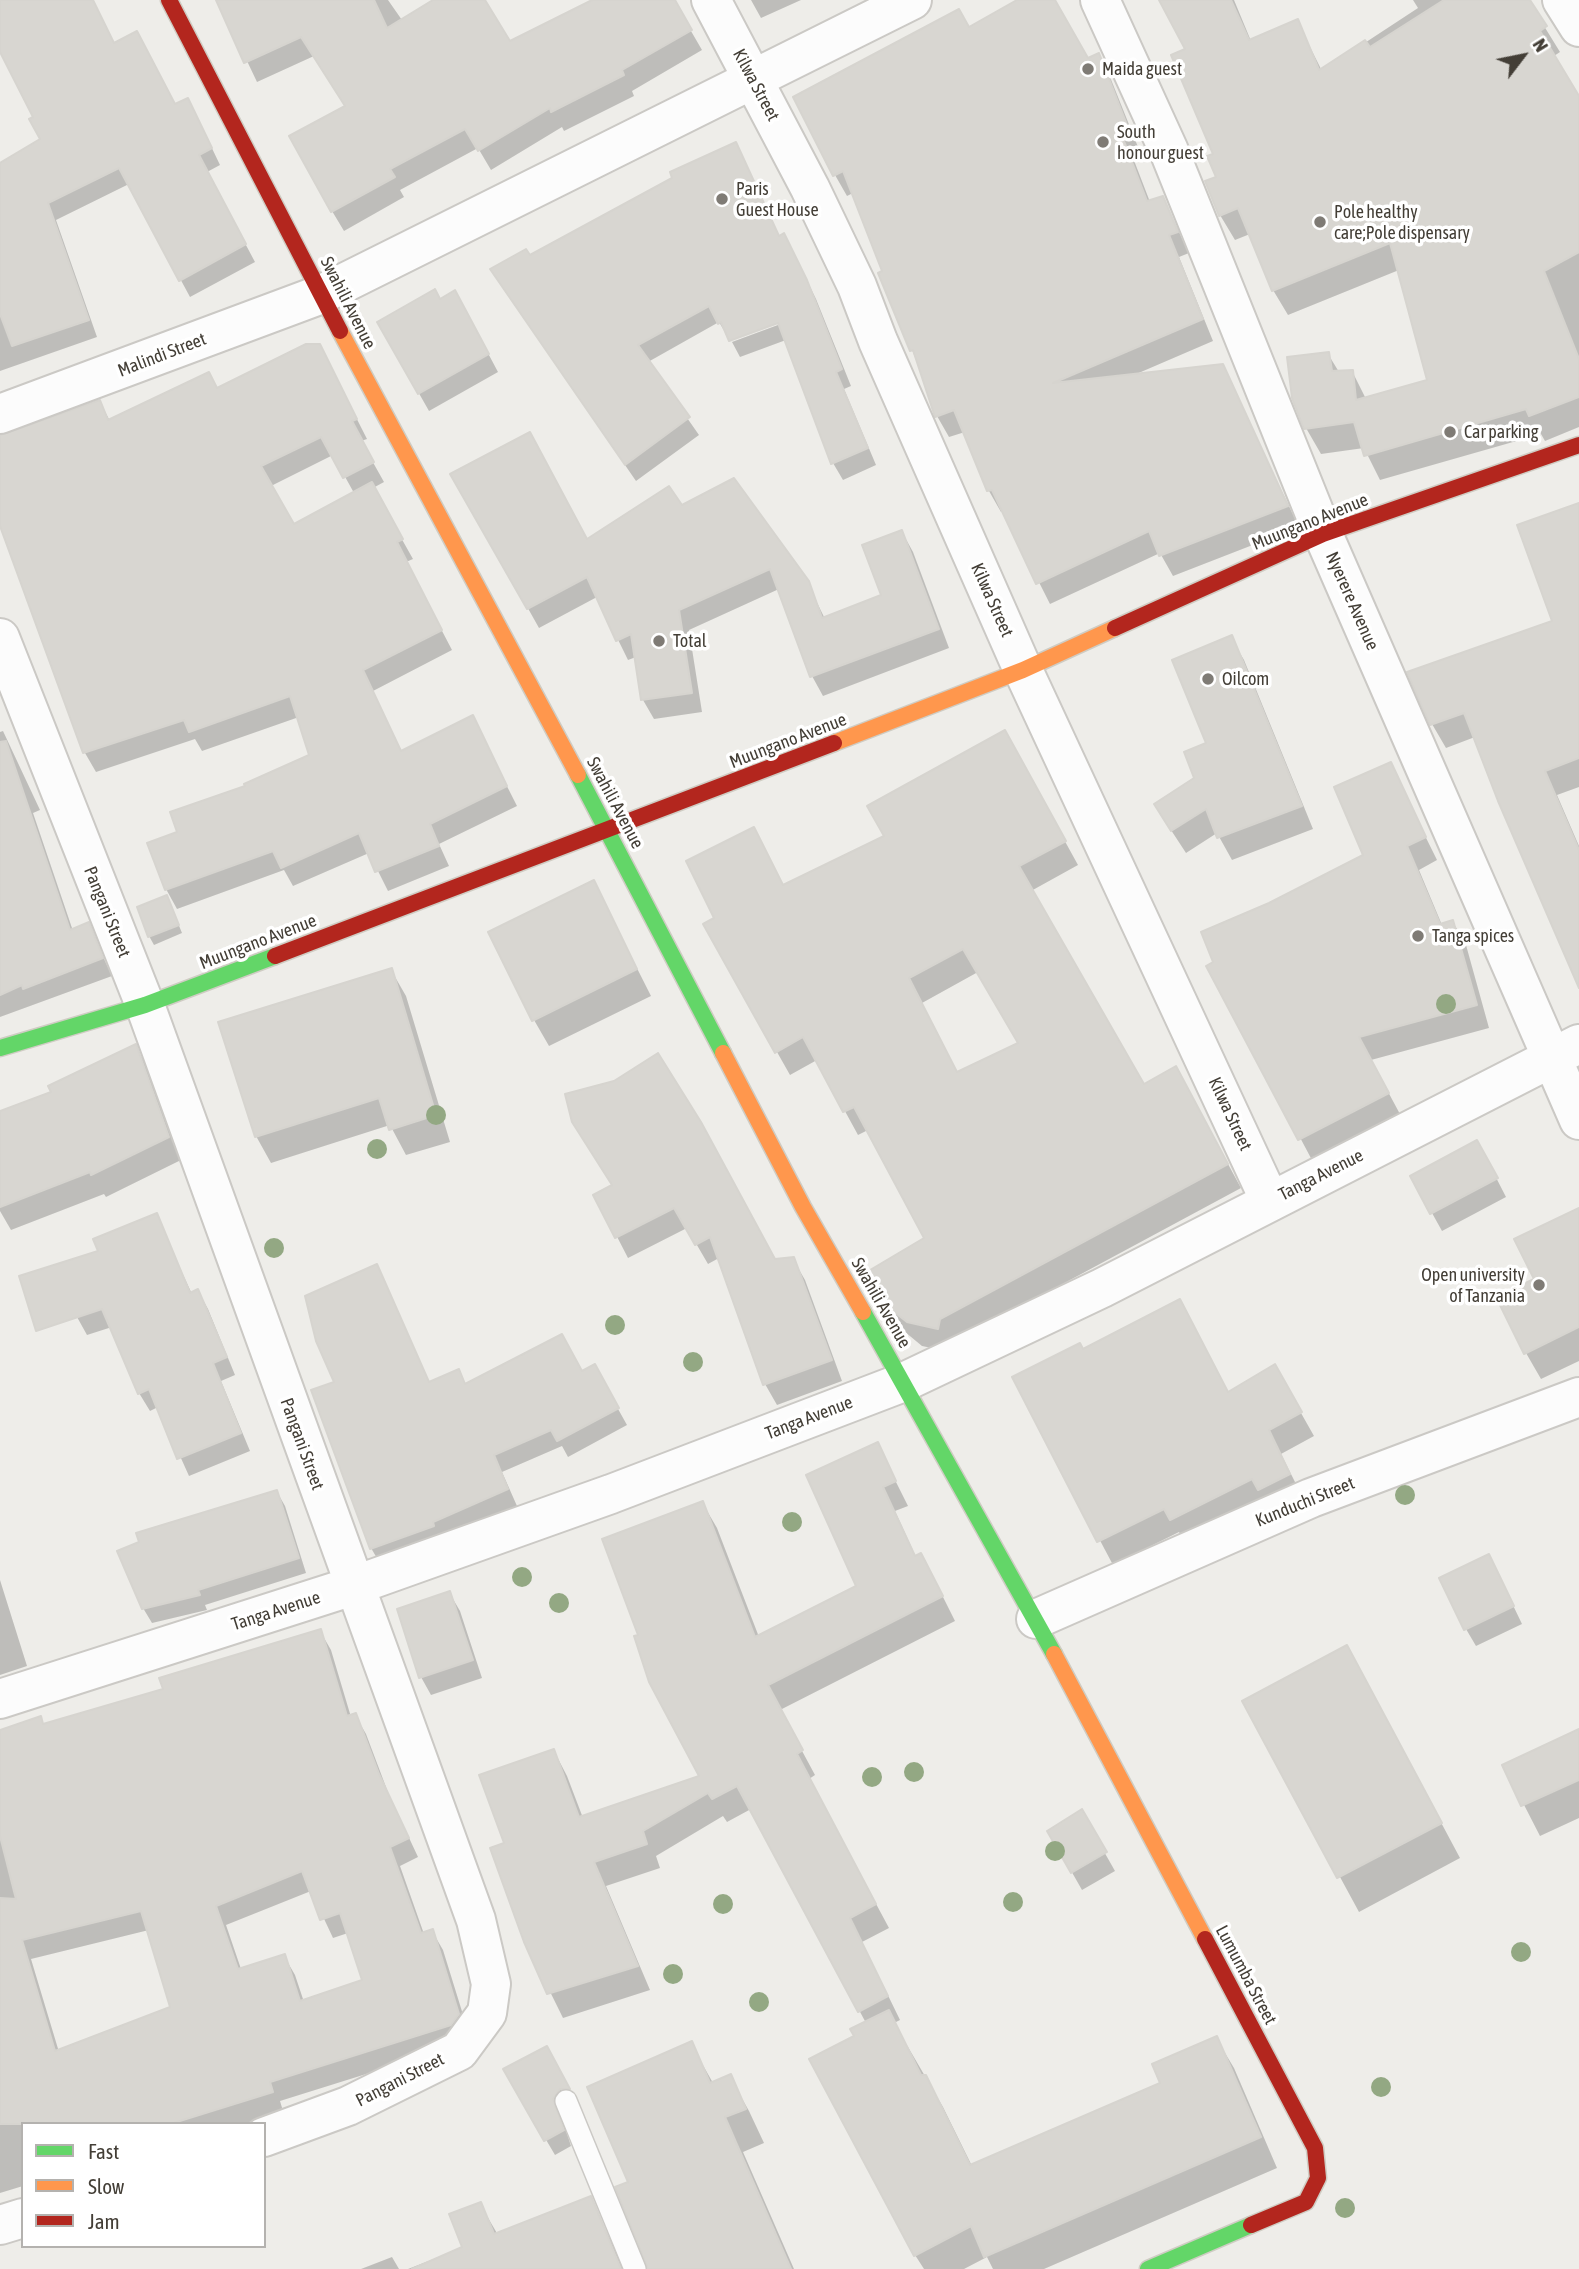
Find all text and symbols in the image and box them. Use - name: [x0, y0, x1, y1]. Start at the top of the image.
- north arrow: [1488, 21, 1558, 91]
- text: N: [1529, 34, 1553, 55]
- street label: Kilwa Street: [728, 45, 784, 125]
- place label: Maida guest: [1102, 58, 1182, 80]
- marker: Maida guest: [1080, 61, 1096, 77]
- place label: South honour guest: [1117, 121, 1204, 164]
- marker: South honour guest: [1095, 134, 1111, 150]
- place label: Paris Guest House: [736, 178, 819, 220]
- marker: Paris Guest House: [714, 191, 730, 207]
- place label: Pole healthy care;Pole dispensary: [1334, 201, 1470, 244]
- marker: Pole healthy care;Pole dispensary: [1312, 214, 1328, 230]
- street label: Swahili Avenue: [316, 253, 380, 353]
- street label: Malindi Street: [115, 328, 209, 382]
- place label: Car parking: [1464, 421, 1538, 443]
- marker: Car parking: [1442, 424, 1458, 440]
- street label: Muungano Avenue: [1249, 489, 1371, 555]
- street label: Nyerere Avenue: [1321, 549, 1383, 653]
- street label: Kilwa Street: [966, 560, 1018, 640]
- place label: Total: [673, 630, 707, 652]
- marker: Total: [651, 633, 667, 649]
- place label: Oilcom: [1222, 668, 1269, 690]
- marker: Oilcom: [1200, 671, 1216, 687]
- street label: Muungano Avenue: [727, 709, 849, 773]
- street label: Swahili Avenue: [582, 754, 648, 852]
- street label: Pangani Street: [79, 863, 135, 961]
- street label: Muungano Avenue: [197, 910, 319, 974]
- place label: Tanga spices: [1432, 925, 1514, 947]
- marker: Tanga spices: [1410, 928, 1426, 944]
- street label: Kilwa Street: [1204, 1074, 1256, 1154]
- street label: Tanga Avenue: [1275, 1145, 1367, 1205]
- street label: Swahili Avenue: [847, 1254, 915, 1352]
- place label: Open university of Tanzania: [1421, 1264, 1525, 1306]
- marker: Open university of Tanzania: [1531, 1277, 1547, 1293]
- street label: Tanga Avenue: [762, 1391, 856, 1445]
- street label: Pangani Street: [275, 1395, 329, 1493]
- street label: Kunduchi Street: [1252, 1472, 1358, 1532]
- street label: Tanga Avenue: [229, 1587, 323, 1635]
- street label: Lumumba Street: [1211, 1922, 1281, 2028]
- street label: Pangani Street: [352, 2049, 448, 2111]
- legend: [21, 2122, 266, 2248]
- text: Fast: [88, 2139, 119, 2163]
- text: Slow: [88, 2174, 124, 2198]
- text: Jam: [88, 2209, 120, 2233]

